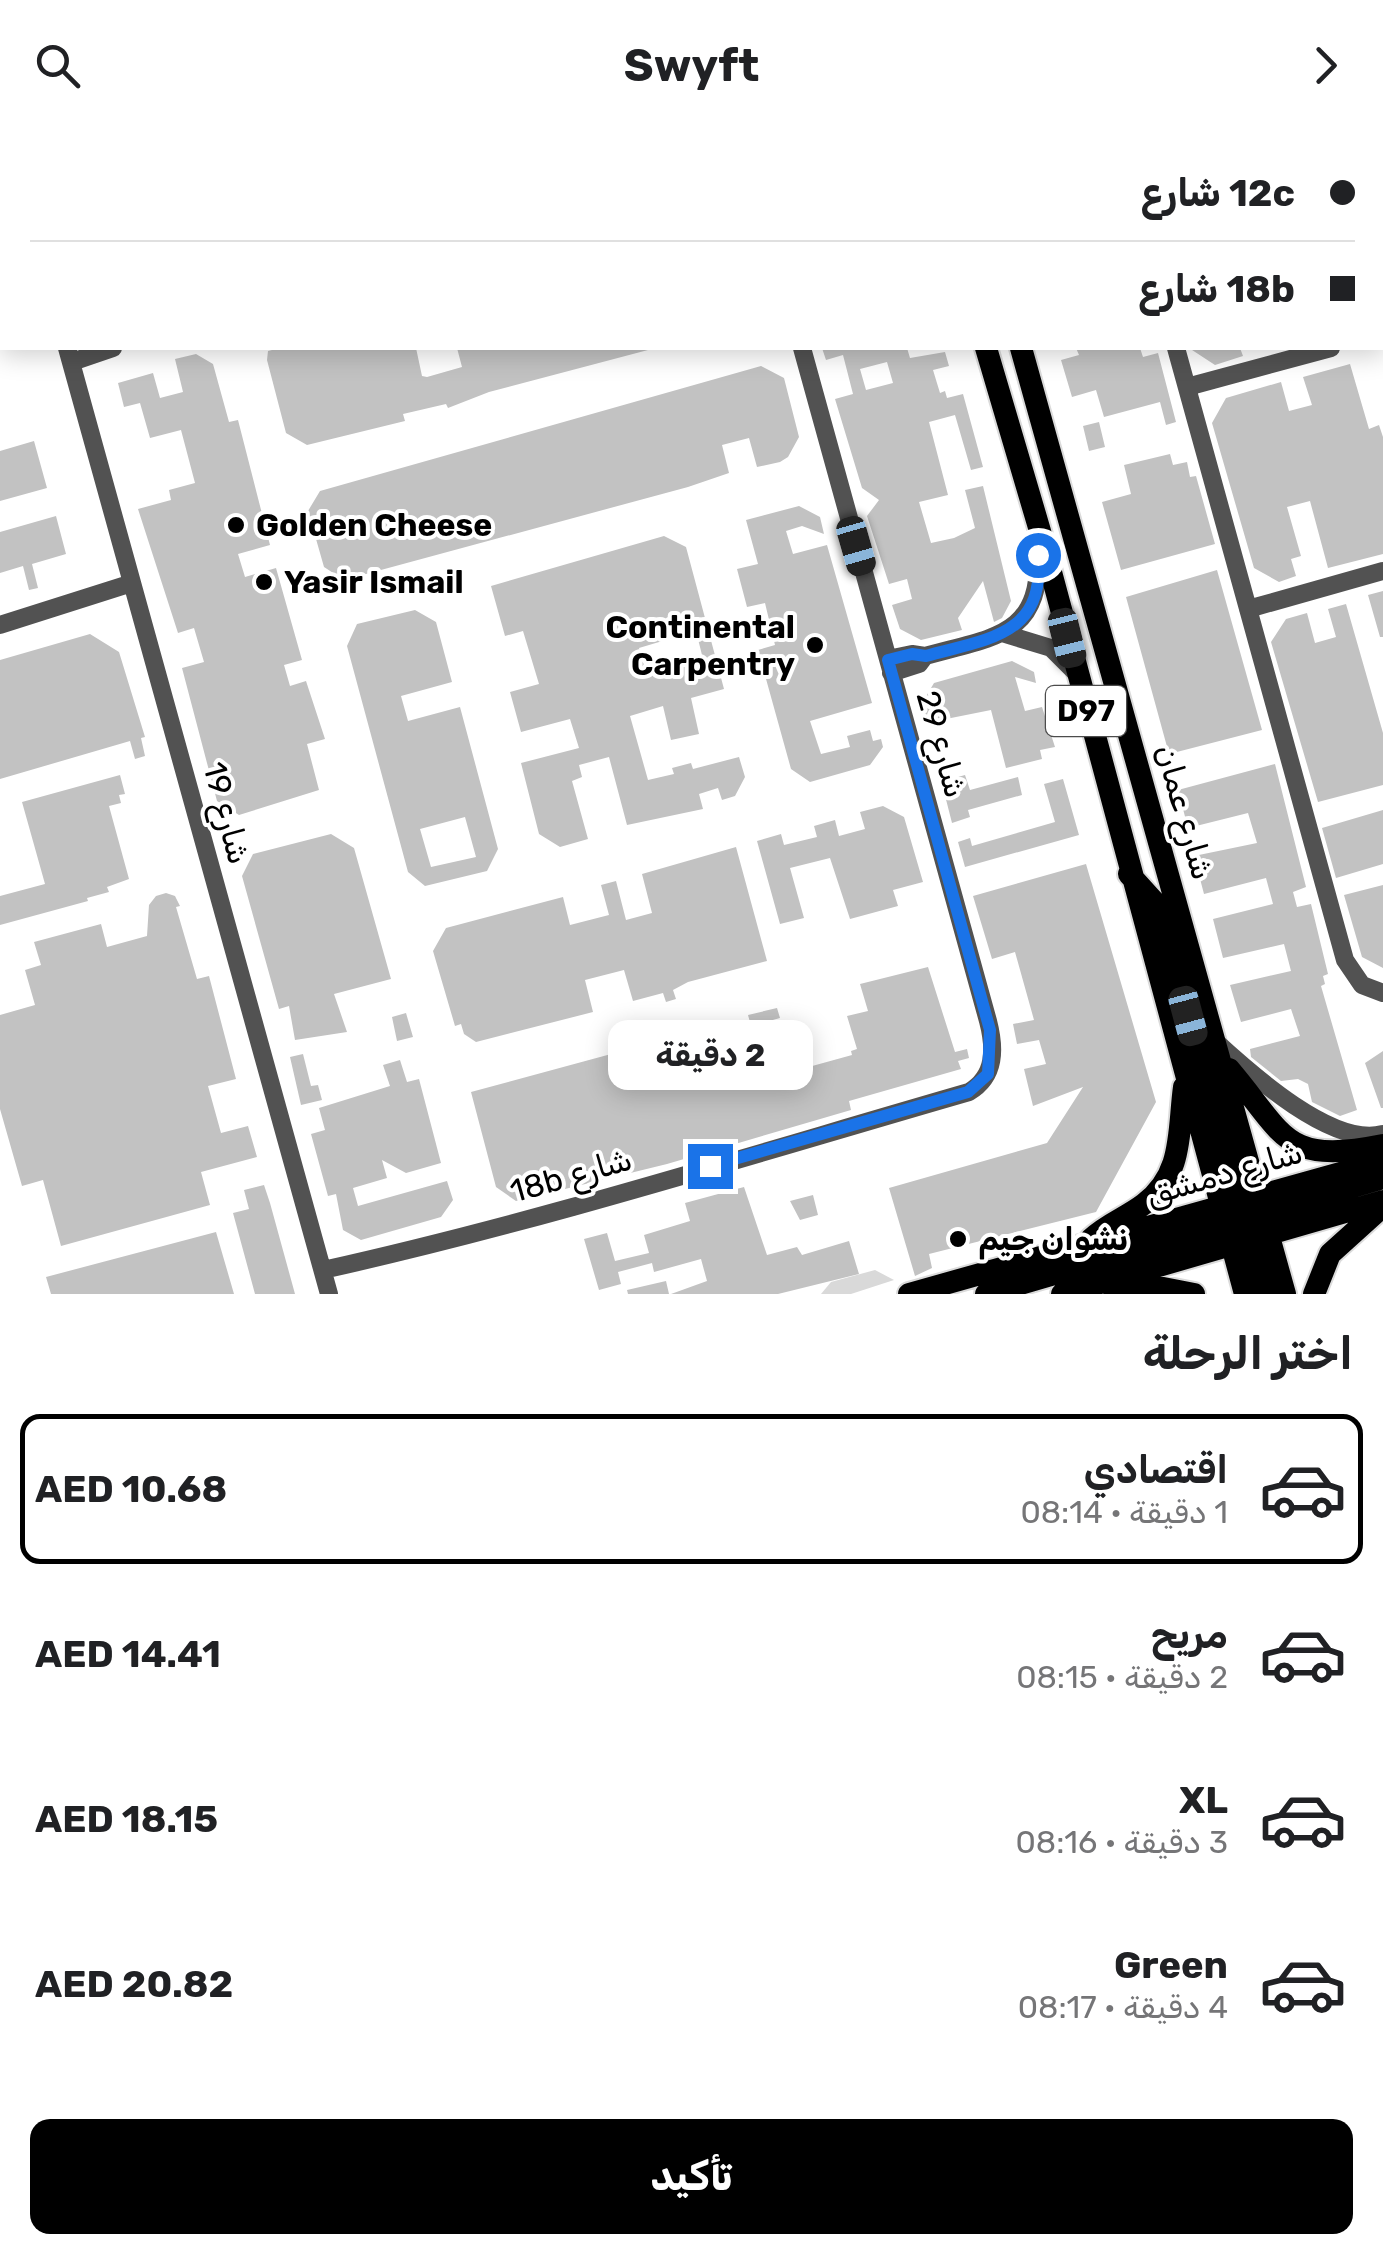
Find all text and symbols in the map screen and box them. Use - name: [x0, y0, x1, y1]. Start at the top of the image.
- icon: search: [30, 38, 85, 93]
- icon: forward: [1298, 38, 1353, 93]
- text: Swyft: [624, 39, 759, 92]
- text: 12c شارع: [1141, 170, 1295, 216]
- text: 18b شارع: [1139, 266, 1295, 312]
- place label: Golden Cheese: [256, 506, 492, 544]
- car: [833, 513, 879, 579]
- marker: Golden Cheese: [225, 514, 247, 536]
- route start: [1016, 533, 1061, 578]
- place label: Yasir Ismail: [284, 563, 464, 601]
- marker: Yasir Ismail: [253, 571, 275, 593]
- car: [1045, 605, 1089, 671]
- place label: Continental Carpentry: [606, 608, 795, 683]
- marker: Continental Carpentry: [804, 634, 826, 656]
- street label: شارع 29: [906, 686, 975, 803]
- road number: D97: [1046, 686, 1126, 736]
- street label: شارع عمان: [1145, 740, 1222, 885]
- street label: شارع 19: [192, 758, 259, 869]
- car: [1166, 983, 1210, 1049]
- callout: 2 دقيقة: [608, 1021, 812, 1091]
- text: 2 دقيقة: [656, 1036, 765, 1074]
- street label: شارع دمشق: [1141, 1133, 1308, 1216]
- street label: 18b شارع: [506, 1140, 637, 1213]
- route end: [688, 1144, 733, 1189]
- place label: نشوان جيم: [978, 1220, 1128, 1260]
- marker: نشوان جيم: [947, 1228, 969, 1250]
- text: اختر الرحلة: [1143, 1327, 1353, 1380]
- icon: car: [1258, 1444, 1348, 1534]
- text: اقتصادي: [1084, 1447, 1228, 1493]
- text: AED 10.68: [35, 1466, 227, 1512]
- text: 1 دقيقة · 08:14: [1020, 1493, 1228, 1531]
- icon: car: [1258, 1609, 1348, 1699]
- text: مريح: [1151, 1612, 1228, 1658]
- text: AED 14.41: [35, 1631, 221, 1677]
- text: 2 دقيقة · 08:15: [1016, 1658, 1228, 1696]
- icon: car: [1258, 1774, 1348, 1864]
- text: XL: [1179, 1777, 1228, 1823]
- text: AED 18.15: [35, 1796, 218, 1842]
- text: 3 دقيقة · 08:16: [1015, 1823, 1228, 1861]
- icon: car: [1258, 1939, 1348, 2029]
- text: Green: [1114, 1942, 1228, 1988]
- text: AED 20.82: [35, 1961, 233, 2007]
- text: 4 دقيقة · 08:17: [1018, 1988, 1228, 2026]
- button: تأكيد: [30, 2119, 1353, 2234]

